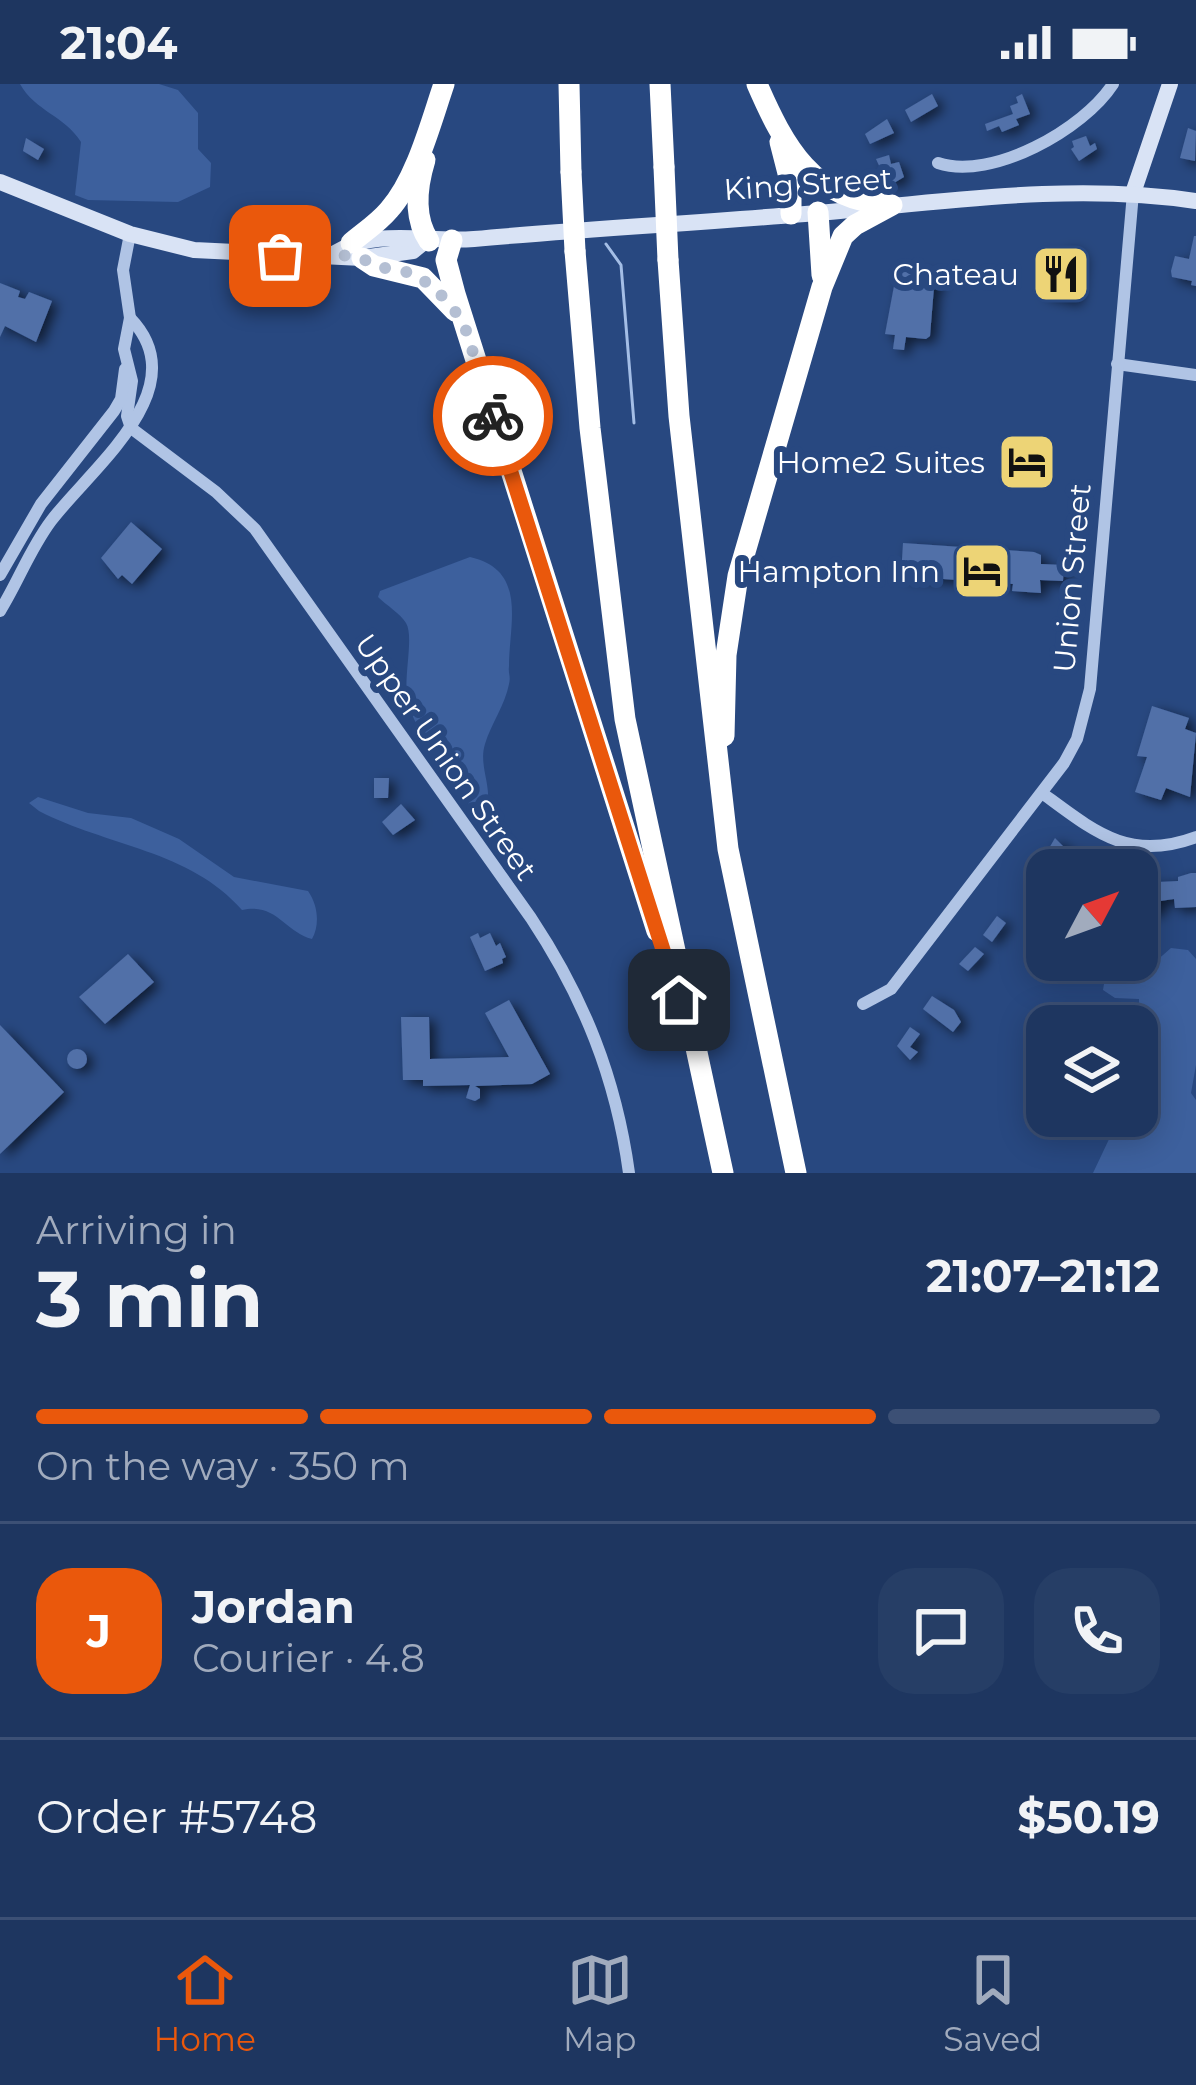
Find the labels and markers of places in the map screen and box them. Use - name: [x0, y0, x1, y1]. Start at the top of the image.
- pin: [229, 205, 331, 307]
- restaurant icon: Chateau: [1030, 243, 1092, 305]
- place label: Chateau: [893, 256, 1019, 293]
- hotel icon: Home2 Suites: [996, 431, 1058, 493]
- place label: Home2 Suites: [776, 444, 985, 481]
- hotel icon: Hampton Inn: [951, 540, 1013, 602]
- place label: Hampton Inn: [738, 553, 940, 590]
- pin: [628, 949, 730, 1051]

